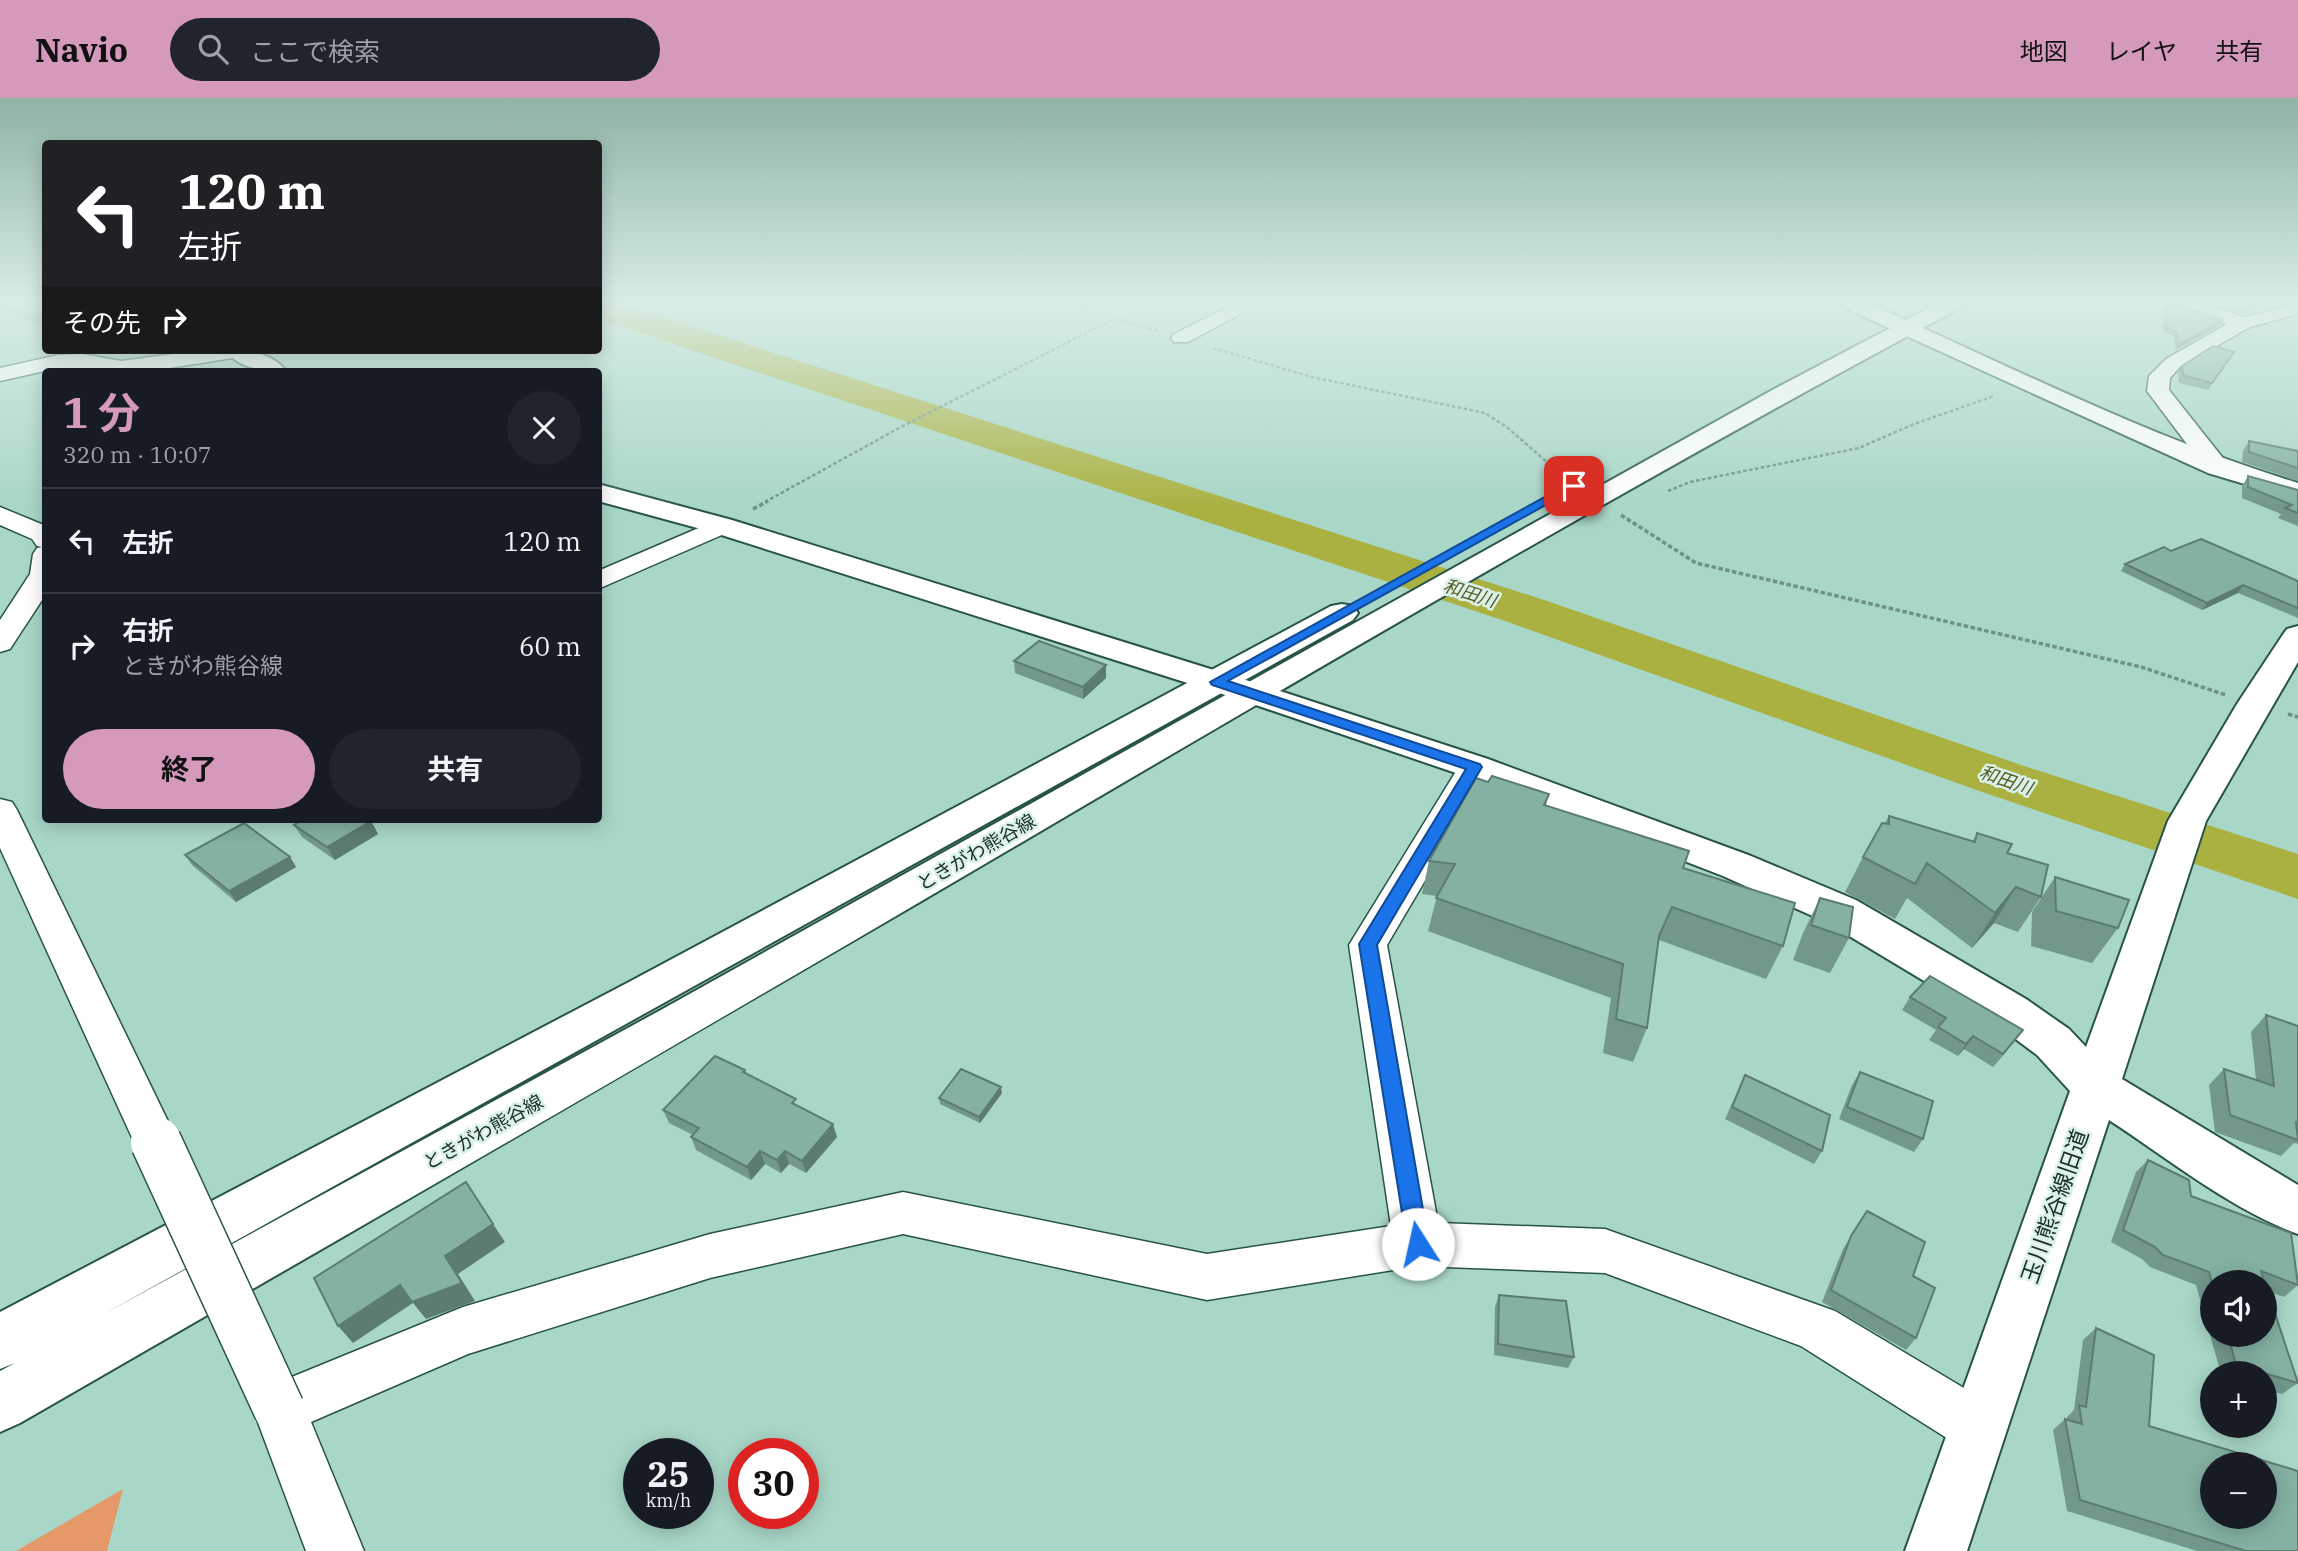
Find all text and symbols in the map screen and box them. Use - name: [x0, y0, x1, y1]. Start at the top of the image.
- search box: [170, 18, 660, 81]
- text: Navio: [35, 28, 128, 71]
- icon: search: [194, 30, 232, 68]
- text: ここで検索: [250, 34, 380, 68]
- text: 地図: [2020, 35, 2068, 67]
- text: レイヤ: [2106, 35, 2177, 67]
- text: 共有: [2215, 35, 2263, 67]
- text: 120 m: [178, 159, 325, 222]
- icon: left: [63, 168, 154, 259]
- text: 左折: [178, 225, 242, 267]
- icon: right: [155, 301, 193, 339]
- text: その先: [63, 305, 141, 339]
- text: 1 分: [63, 385, 140, 440]
- button: close: [507, 391, 581, 465]
- text: 320 m · 10:07: [63, 439, 212, 469]
- pin: [1544, 456, 1604, 516]
- icon: arrive: [1555, 467, 1593, 505]
- icon: left: [63, 522, 101, 560]
- text: 120 m: [503, 524, 581, 558]
- text: 左折: [122, 525, 174, 559]
- water label: 和田川: [1441, 574, 1501, 613]
- text: 右折: [122, 613, 174, 647]
- icon: right: [63, 627, 101, 665]
- text: 60 m: [519, 629, 581, 663]
- text: ときがわ熊谷線: [122, 650, 283, 680]
- button: 終了: [63, 729, 315, 809]
- button: 共有: [329, 729, 581, 809]
- water label: 和田川: [1977, 760, 2037, 800]
- street label: ときがわ熊谷線: [912, 808, 1040, 896]
- street label: ときがわ熊谷線: [419, 1089, 547, 1175]
- street label: 玉川熊谷線旧道: [2014, 1125, 2094, 1287]
- position arrow: [1381, 1207, 1455, 1281]
- map controls: [2200, 1270, 2277, 1529]
- button: sound: [2200, 1270, 2277, 1347]
- button: +: [2200, 1361, 2277, 1438]
- speed limit sign: 30: [728, 1438, 819, 1529]
- text: 25: [647, 1451, 690, 1497]
- button: −: [2200, 1452, 2277, 1529]
- text: km/h: [646, 1489, 691, 1512]

